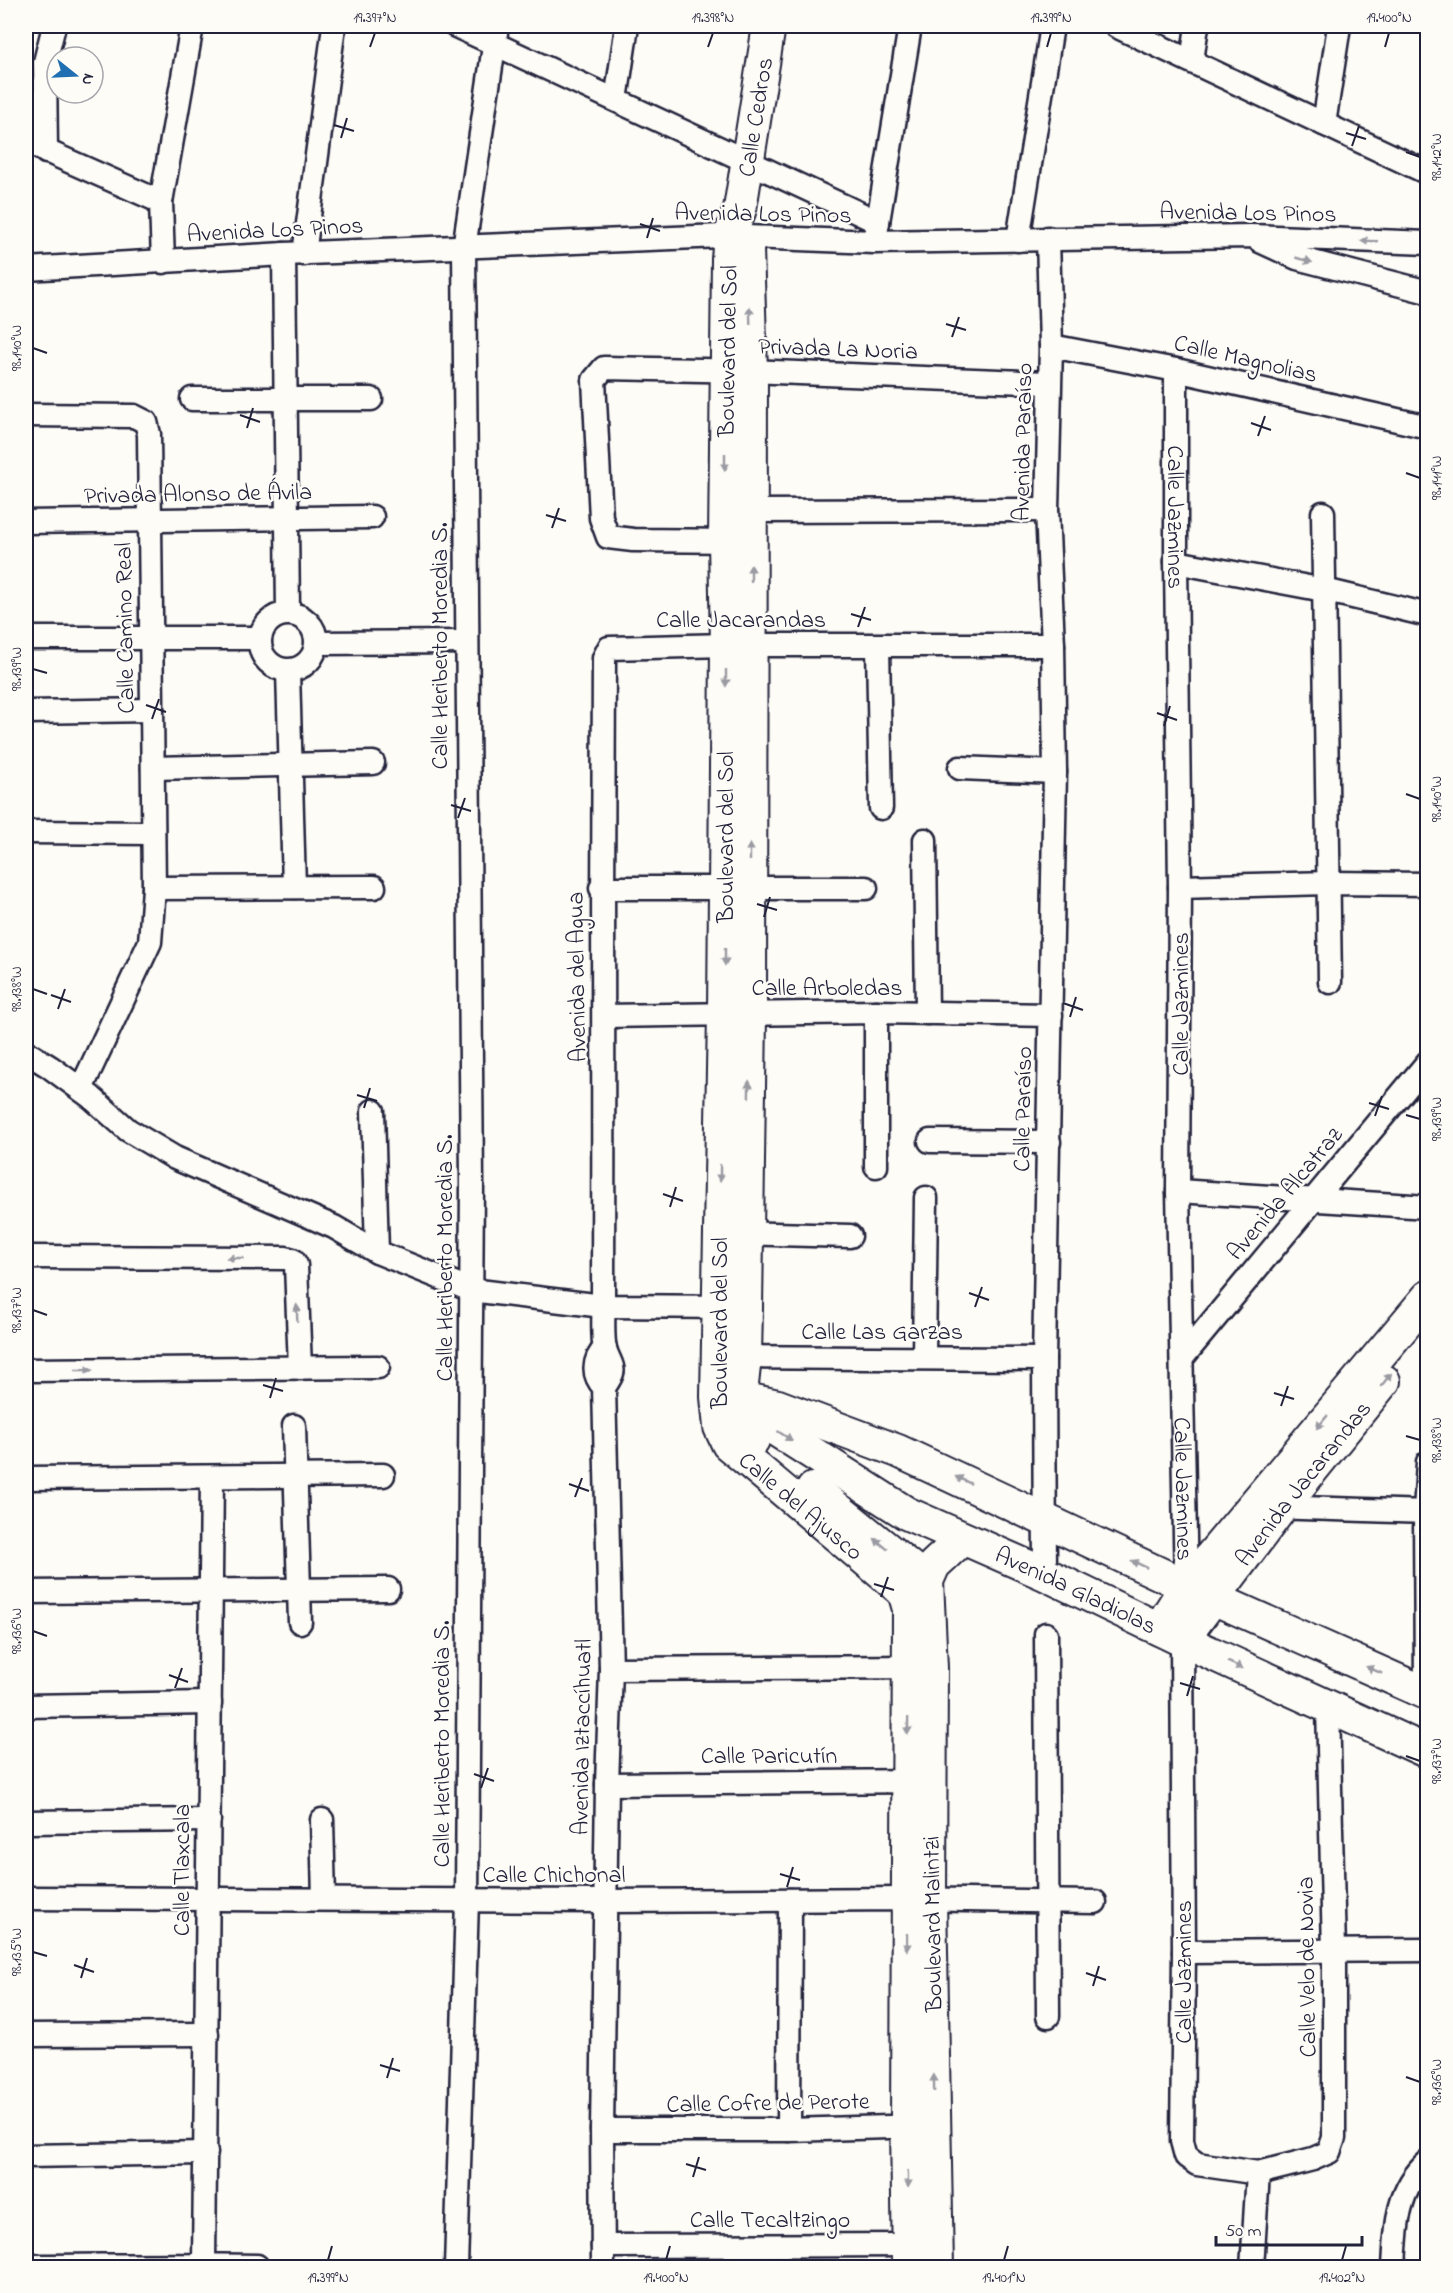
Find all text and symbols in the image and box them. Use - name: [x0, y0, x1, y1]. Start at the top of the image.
- text: 19.397°N: [353, 7, 397, 29]
- text: 19.398°N: [692, 7, 734, 29]
- text: 19.399°N: [1030, 7, 1072, 29]
- text: 19.400°N: [1366, 7, 1412, 29]
- north arrow: [45, 45, 105, 105]
- street label: Calle Cedros: [731, 55, 784, 180]
- text: N: [74, 70, 100, 88]
- text: 98.142°W: [1426, 133, 1448, 181]
- street label: Avenida Los Pinos: [1159, 195, 1337, 234]
- street label: Avenida Los Pinos: [674, 196, 852, 235]
- street label: Avenida Los Pinos: [186, 209, 364, 254]
- one-way arrow: [1360, 237, 1379, 246]
- one-way arrow: [1295, 256, 1313, 265]
- street label: Boulevard del Sol: [710, 265, 748, 438]
- one-way arrow: [745, 305, 755, 324]
- text: 98.140°W: [6, 325, 28, 371]
- street label: Calle Magnolias: [1170, 327, 1321, 394]
- street label: Privada La Noria: [757, 330, 919, 371]
- street label: Avenida Paraíso: [1006, 362, 1043, 522]
- street label: Calle Jazmines: [1156, 445, 1191, 589]
- one-way arrow: [720, 453, 730, 472]
- text: 98.141°W: [1426, 456, 1448, 500]
- street label: Privada Alonso de Ávila: [84, 476, 312, 515]
- street label: Calle Heriberto Moredia S.: [424, 522, 459, 770]
- street label: Calle Camino Real: [108, 542, 145, 714]
- one-way arrow: [747, 563, 756, 582]
- street label: Calle Jacarandas: [656, 604, 826, 639]
- text: 98.139°W: [6, 647, 28, 691]
- one-way arrow: [722, 669, 731, 688]
- street label: Boulevard del Sol: [710, 751, 745, 924]
- text: 98.140°W: [1426, 776, 1448, 822]
- one-way arrow: [745, 842, 755, 861]
- street label: Avenida del Agua: [560, 891, 597, 1063]
- street label: Calle Jazmines: [1165, 932, 1200, 1076]
- one-way arrow: [720, 948, 730, 967]
- text: 98.138°W: [6, 966, 28, 1012]
- street label: Calle Arboledas: [751, 972, 903, 1007]
- street label: Calle Paraíso: [1006, 1046, 1043, 1172]
- one-way arrow: [744, 1079, 754, 1098]
- text: 98.139°W: [1426, 1097, 1448, 1141]
- street label: Avenida Alcatraz: [1219, 1119, 1353, 1269]
- street label: Calle Heriberto Moredia S.: [429, 1134, 464, 1382]
- one-way arrow: [716, 1164, 725, 1183]
- street label: Boulevard del Sol: [704, 1237, 739, 1410]
- one-way arrow: [225, 1253, 244, 1263]
- text: 98.137°W: [6, 1287, 28, 1333]
- one-way arrow: [292, 1304, 302, 1323]
- street label: Calle Las Garzas: [801, 1316, 963, 1351]
- one-way arrow: [74, 1365, 93, 1375]
- one-way arrow: [1379, 1372, 1392, 1387]
- street label: Avenida Jacarandas: [1228, 1394, 1381, 1575]
- one-way arrow: [1316, 1414, 1329, 1429]
- street label: Calle Jazmines: [1163, 1417, 1200, 1561]
- text: 98.138°W: [1426, 1417, 1448, 1463]
- one-way arrow: [777, 1430, 793, 1441]
- street label: Calle del Ajusco: [730, 1445, 870, 1570]
- one-way arrow: [954, 1476, 971, 1485]
- one-way arrow: [873, 1538, 889, 1551]
- street label: Avenida Gladiolas: [989, 1539, 1162, 1645]
- one-way arrow: [1130, 1559, 1147, 1569]
- text: 98.136°W: [6, 1608, 28, 1654]
- street label: Calle Heriberto Moredia S.: [426, 1620, 461, 1868]
- street label: Avenida Iztaccíhuatl: [564, 1638, 603, 1836]
- one-way arrow: [1226, 1660, 1243, 1669]
- one-way arrow: [1366, 1665, 1383, 1674]
- one-way arrow: [903, 1716, 913, 1735]
- text: 98.137°W: [1426, 1738, 1448, 1784]
- street label: Calle Paricutín: [701, 1740, 837, 1775]
- street label: Calle Tlaxcala: [166, 1804, 201, 1936]
- street label: Boulevard Malintzi: [915, 1835, 954, 2013]
- street label: Calle Chichonal: [482, 1859, 626, 1894]
- street label: Calle Velo de Novia: [1289, 1876, 1328, 2058]
- street label: Calle Jazmines: [1168, 1900, 1203, 2044]
- text: 98.135°W: [6, 1928, 28, 1976]
- one-way arrow: [902, 1932, 912, 1951]
- text: 98.136°W: [1426, 2059, 1448, 2105]
- one-way arrow: [930, 2074, 939, 2093]
- street label: Calle Cofre de Perote: [666, 2085, 870, 2124]
- one-way arrow: [903, 2169, 913, 2188]
- street label: Calle Tecaltzingo: [690, 2204, 850, 2239]
- scale bar: [1216, 2209, 1362, 2247]
- text: 50 m: [1225, 2219, 1262, 2245]
- text: 19.399°N: [307, 2267, 349, 2289]
- text: 19.400°N: [643, 2267, 689, 2289]
- text: 19.401°N: [982, 2267, 1026, 2289]
- text: 19.402°N: [1319, 2267, 1365, 2289]

